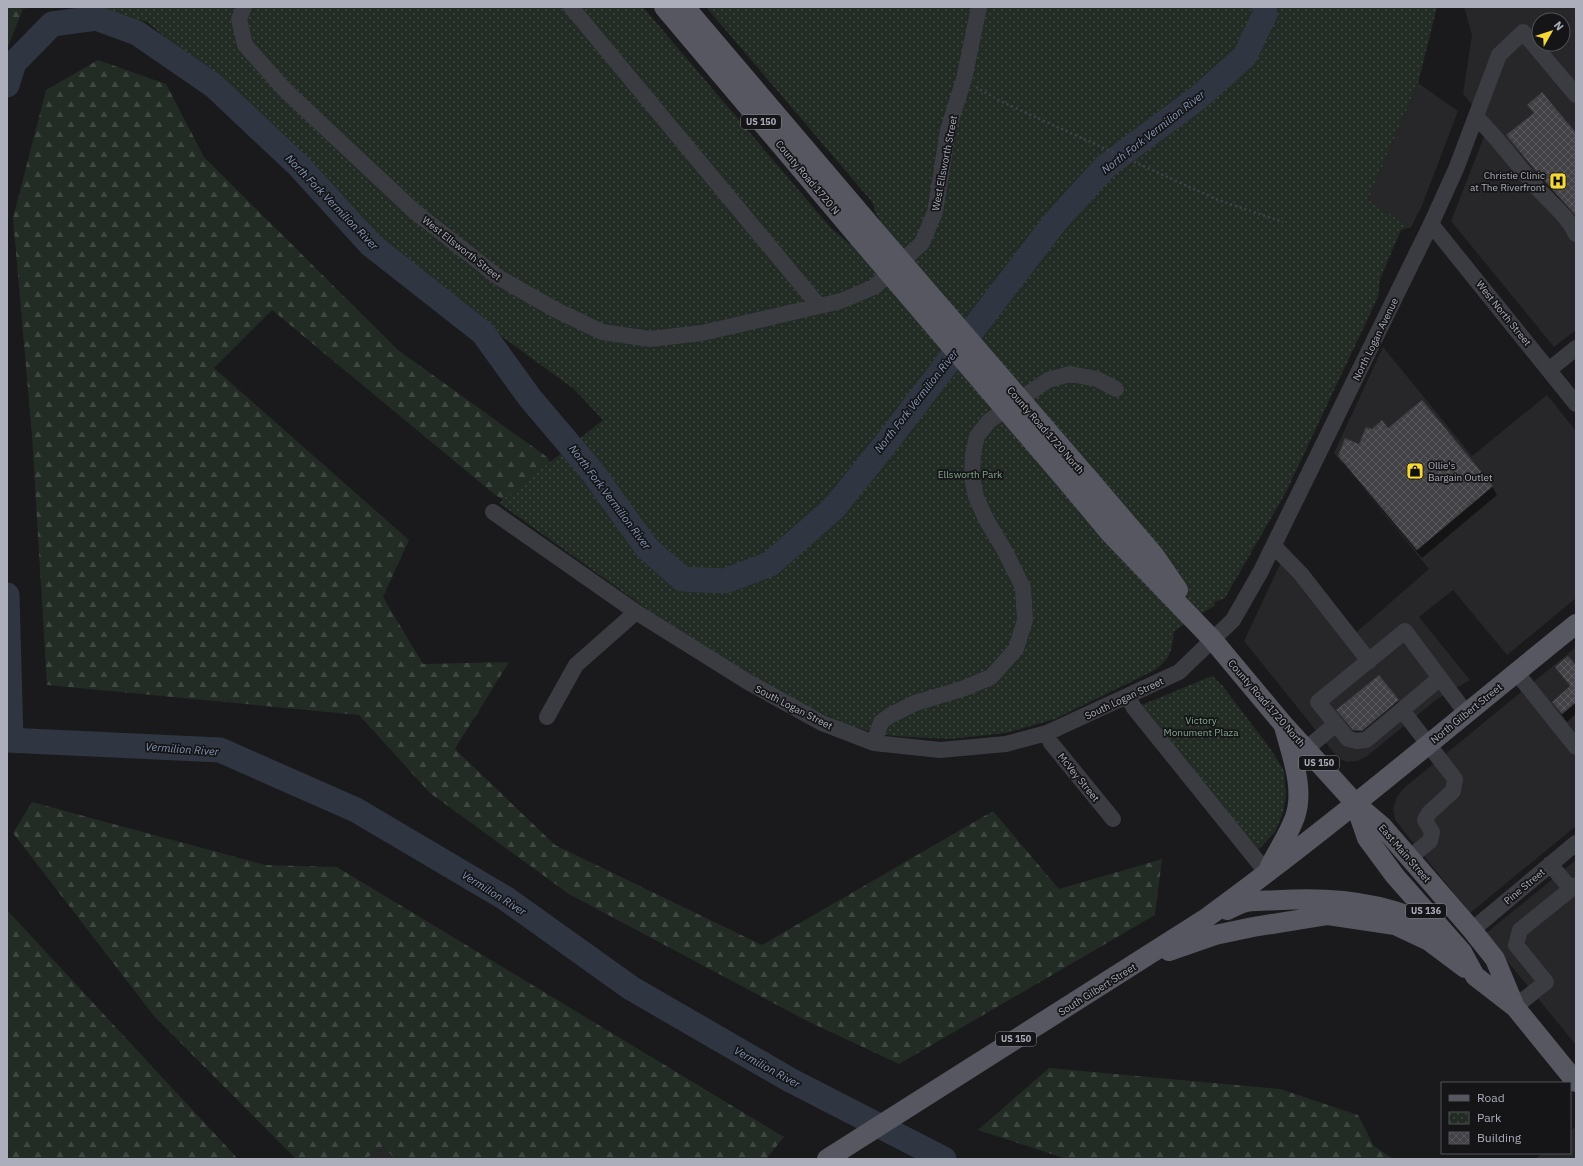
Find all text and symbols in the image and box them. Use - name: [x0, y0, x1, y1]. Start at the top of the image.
- north arrow: [1531, 12, 1571, 52]
- text: N: [1551, 18, 1567, 33]
- water label: North Fork Vermilion River: [1099, 87, 1208, 177]
- street label: West Ellsworth Street: [929, 114, 960, 212]
- road number: US 150: [741, 115, 781, 129]
- street label: County Road 1720 N: [773, 138, 842, 217]
- water label: North Fork Vermilion River: [283, 151, 382, 253]
- place label: Christie Clinic at The Riverfront: [1470, 169, 1545, 194]
- hospital icon: Christie Clinic at The Riverfront: [1548, 171, 1568, 191]
- street label: West Ellsworth Street: [420, 213, 504, 284]
- street label: West North Street: [1473, 278, 1534, 349]
- street label: North Logan Avenue: [1350, 295, 1401, 383]
- water label: North Fork Vermilion River: [871, 346, 961, 455]
- street label: County Road 1720 North: [1004, 384, 1087, 477]
- water label: North Fork Vermilion River: [566, 442, 654, 553]
- place label: Ollie's Bargain Outlet: [1428, 459, 1493, 484]
- shop icon: Ollie's Bargain Outlet: [1405, 461, 1425, 481]
- park label: Ellsworth Park: [938, 468, 1003, 481]
- street label: County Road 1720 North: [1225, 657, 1308, 750]
- street label: South Logan Street: [1083, 674, 1166, 722]
- street label: North Gilbert Street: [1428, 680, 1505, 746]
- street label: South Logan Street: [753, 682, 835, 733]
- park label: Victory Monument Plaza: [1164, 714, 1239, 739]
- water label: Vermilion River: [145, 739, 220, 759]
- street label: McVey Street: [1055, 750, 1103, 805]
- road number: US 150: [1299, 756, 1339, 770]
- street label: East Main Street: [1376, 821, 1434, 886]
- street label: Pine Street: [1501, 865, 1548, 907]
- water label: Vermilion River: [459, 868, 530, 919]
- road number: US 136: [1406, 904, 1446, 918]
- street label: South Gilbert Street: [1056, 960, 1139, 1019]
- road number: US 150: [996, 1032, 1036, 1046]
- water label: Vermilion River: [732, 1043, 803, 1091]
- legend: [1441, 1082, 1571, 1154]
- text: Road: [1477, 1090, 1505, 1105]
- text: Park: [1477, 1110, 1502, 1125]
- text: Building: [1477, 1130, 1522, 1145]

